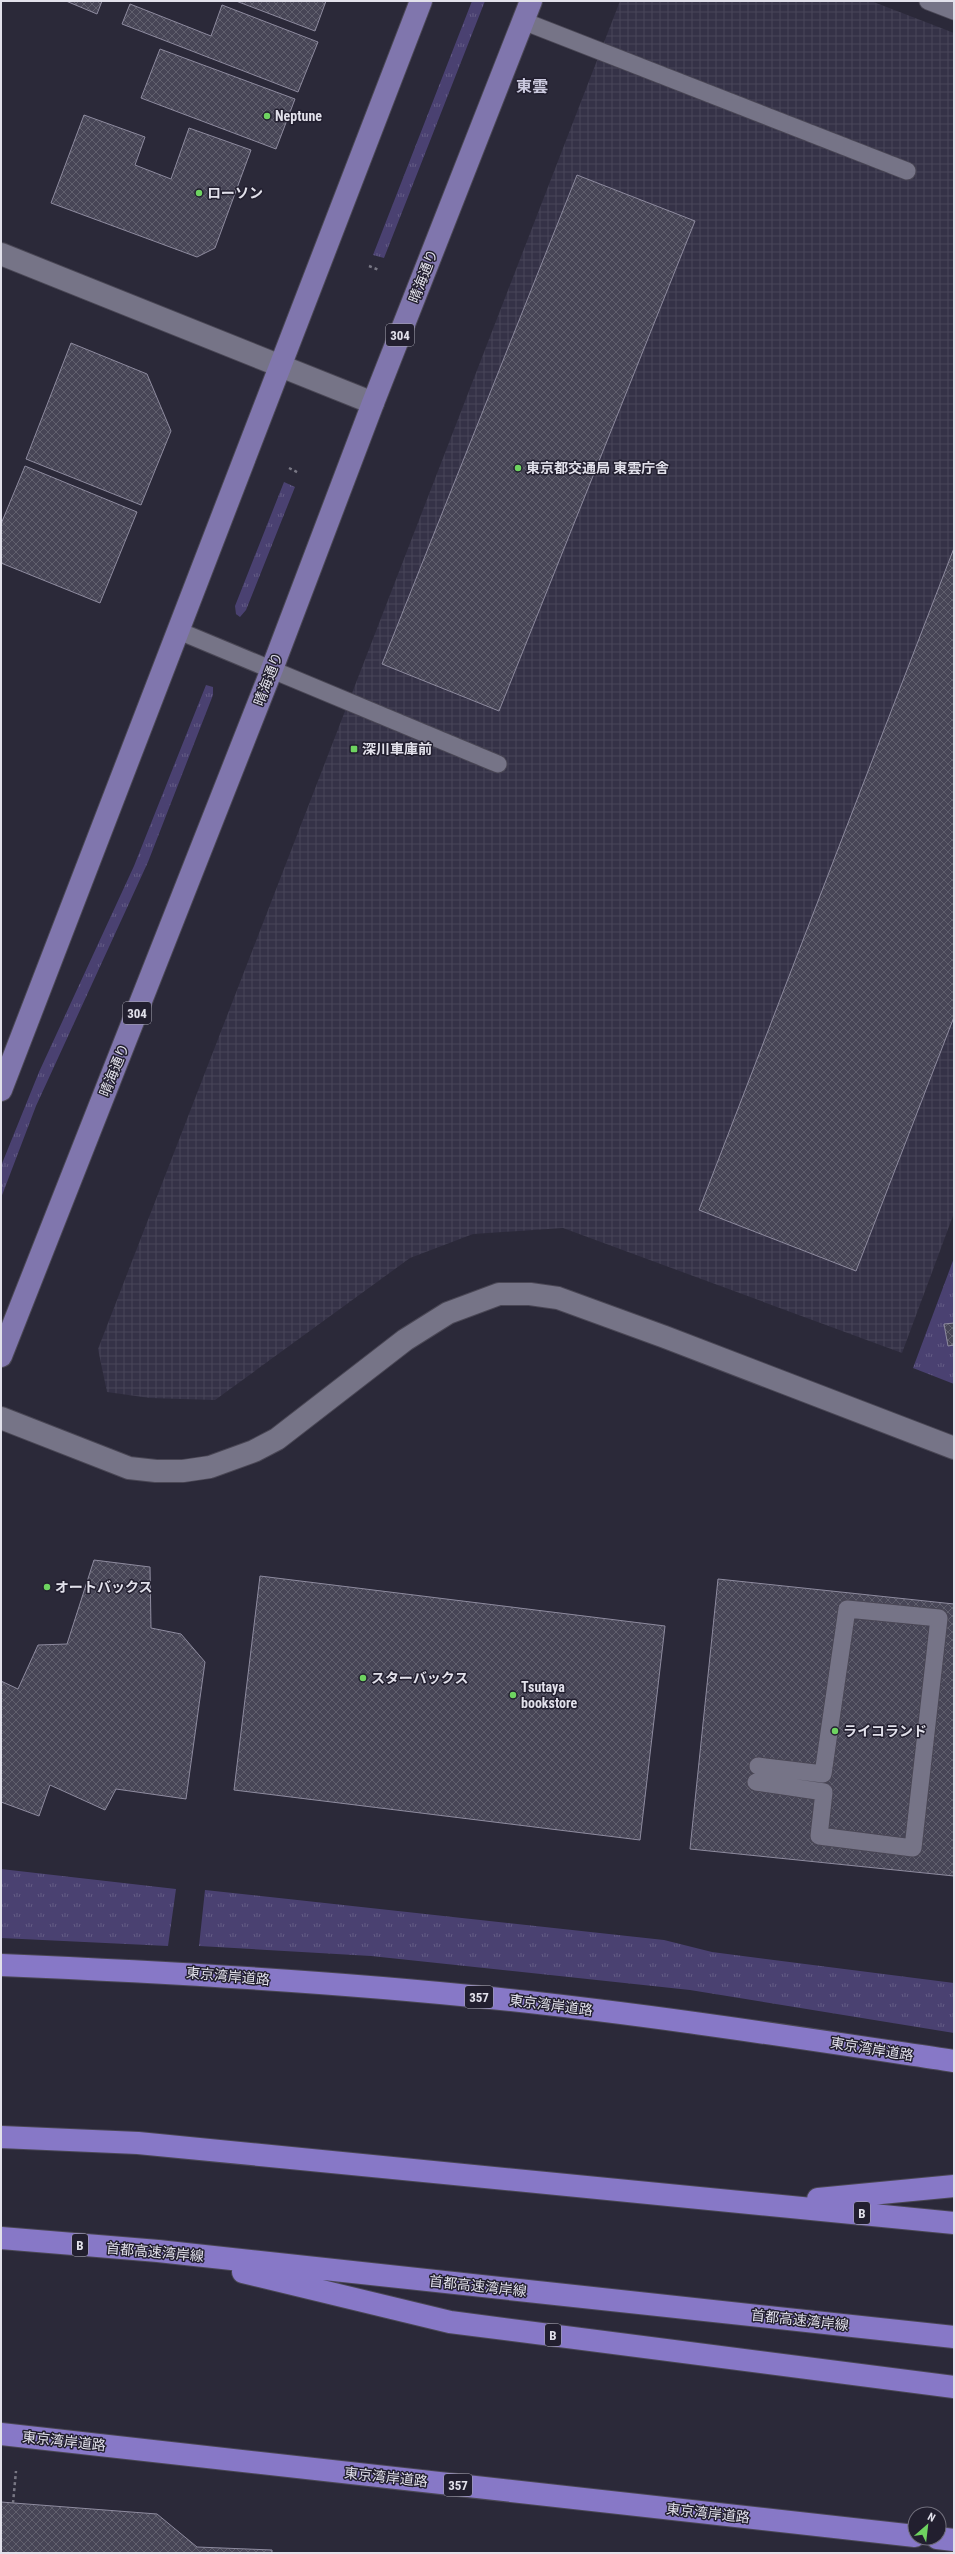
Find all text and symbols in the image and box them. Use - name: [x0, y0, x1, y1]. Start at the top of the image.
- district label: 東雲: [516, 77, 548, 96]
- place label: Neptune: [275, 108, 322, 124]
- marker: Neptune: [262, 111, 272, 121]
- place label: ローソン: [207, 185, 263, 201]
- marker: ローソン: [194, 188, 204, 198]
- street label: 晴海通り: [405, 247, 441, 305]
- road number: 304: [386, 324, 414, 346]
- place label: 東京都交通局 東雲庁舎: [526, 460, 669, 476]
- marker: 東京都交通局 東雲庁舎: [513, 463, 523, 473]
- street label: 晴海通り: [250, 650, 286, 708]
- place label: 深川車庫前: [362, 741, 432, 757]
- marker: 深川車庫前: [349, 744, 359, 754]
- road number: 304: [123, 1002, 151, 1024]
- street label: 晴海通り: [96, 1041, 132, 1099]
- place label: オートバックス: [55, 1579, 153, 1595]
- marker: オートバックス: [42, 1582, 52, 1592]
- place label: スターバックス: [371, 1670, 468, 1686]
- marker: スターバックス: [358, 1673, 368, 1683]
- place label: Tsutaya bookstore: [521, 1679, 577, 1711]
- marker: Tsutaya bookstore: [508, 1690, 518, 1700]
- place label: ライコランド: [843, 1723, 927, 1739]
- marker: ライコランド: [830, 1726, 840, 1736]
- street label: 東京湾岸道路: [185, 1964, 271, 1988]
- road number: 357: [465, 1986, 493, 2008]
- street label: 東京湾岸道路: [508, 1992, 594, 2018]
- street label: 東京湾岸道路: [829, 2035, 915, 2063]
- road number: B: [854, 2202, 870, 2224]
- road number: B: [72, 2234, 88, 2256]
- street label: 首都高速湾岸線: [105, 2240, 205, 2264]
- street label: 首都高速湾岸線: [428, 2273, 528, 2299]
- street label: 首都高速湾岸線: [750, 2307, 850, 2333]
- road number: B: [545, 2324, 561, 2346]
- street label: 東京湾岸道路: [21, 2429, 107, 2453]
- street label: 東京湾岸道路: [343, 2465, 429, 2489]
- road number: 357: [444, 2474, 472, 2496]
- street label: 東京湾岸道路: [665, 2501, 751, 2525]
- north arrow: [907, 2506, 947, 2546]
- text: N: [925, 2510, 938, 2525]

